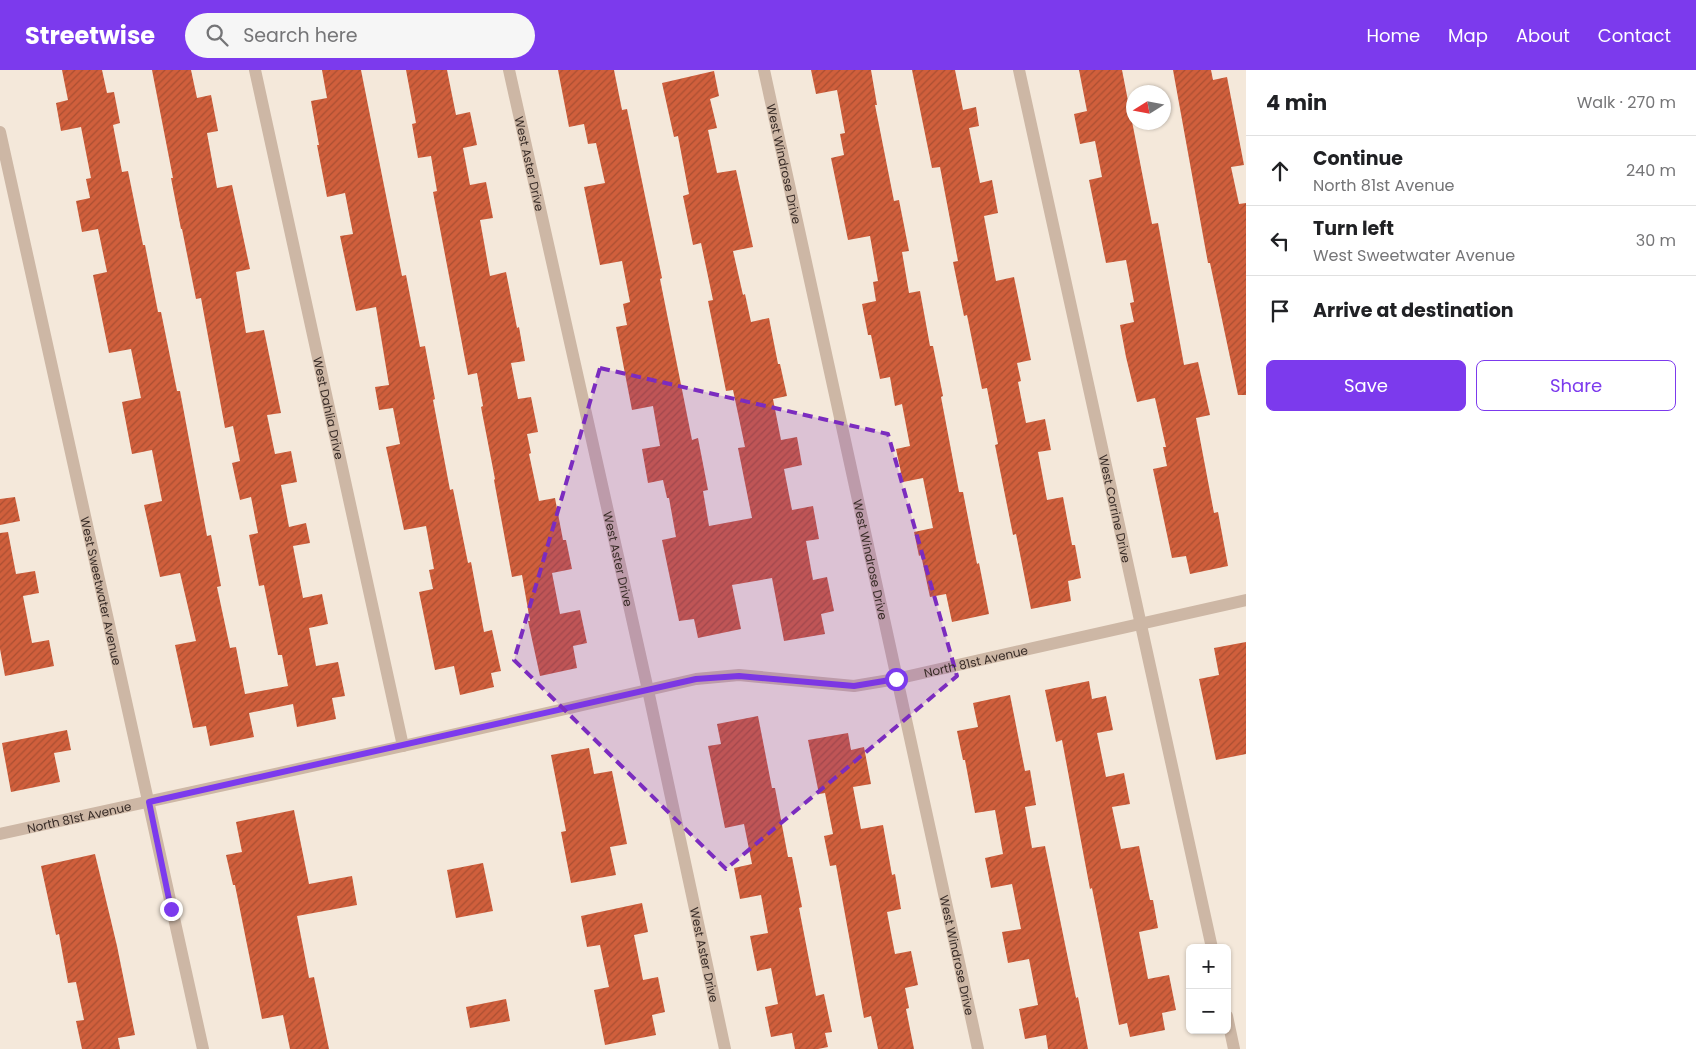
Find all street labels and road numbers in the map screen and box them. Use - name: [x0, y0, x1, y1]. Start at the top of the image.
- street label: West Windrose Drive: [763, 102, 806, 226]
- street label: West Aster Drive: [511, 114, 549, 213]
- street label: West Dahlia Drive: [310, 355, 348, 461]
- street label: West Corrine Drive: [1095, 453, 1136, 564]
- street label: West Windrose Drive: [850, 498, 892, 621]
- street label: West Aster Drive: [600, 510, 638, 608]
- street label: West Sweetwater Avenue: [77, 515, 126, 667]
- street label: North 81st Avenue: [922, 641, 1029, 681]
- street label: North 81st Avenue: [25, 797, 133, 836]
- street label: West Windrose Drive: [936, 893, 979, 1017]
- street label: West Aster Drive: [686, 905, 723, 1004]

